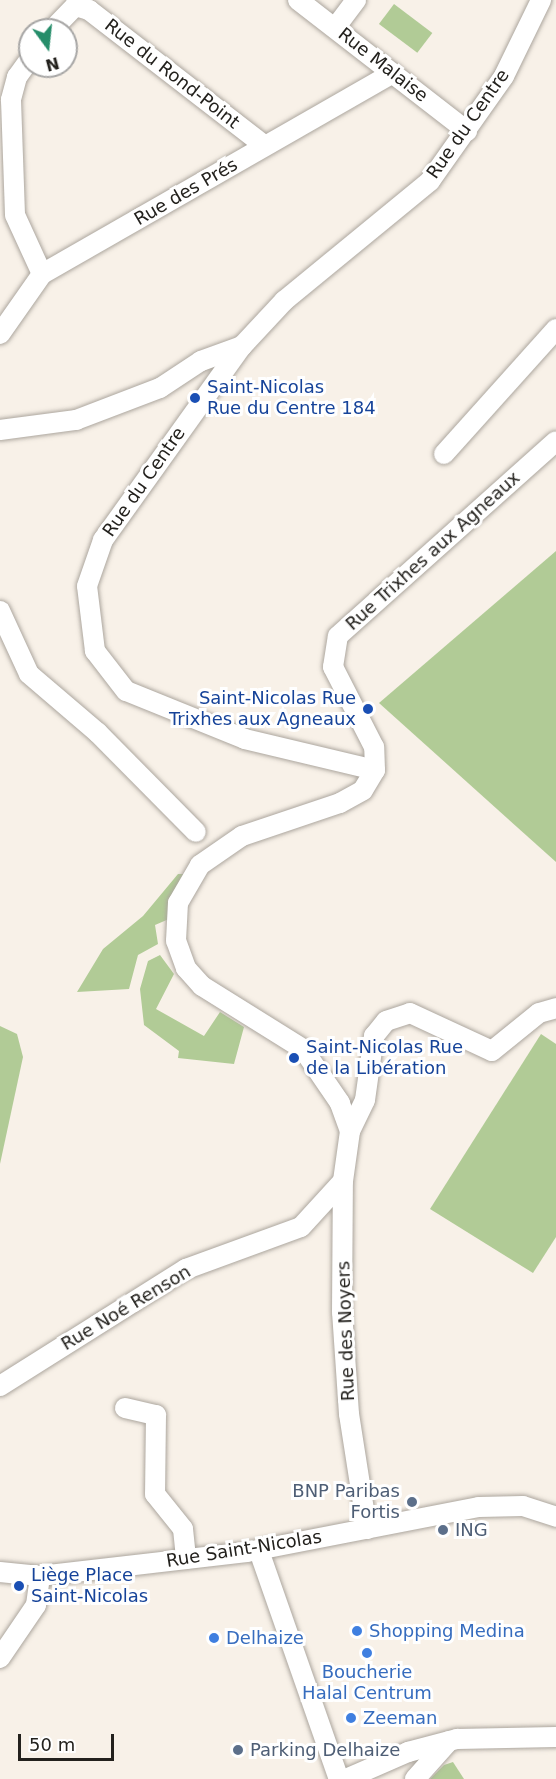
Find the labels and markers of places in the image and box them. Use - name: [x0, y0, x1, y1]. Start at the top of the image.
- place label: Saint-Nicolas Rue du Centre 184: [207, 377, 376, 420]
- marker: Saint-Nicolas Rue du Centre 184: [188, 391, 202, 405]
- place label: Saint-Nicolas Rue Trixhes aux Agneaux: [169, 688, 356, 730]
- marker: Saint-Nicolas Rue Trixhes aux Agneaux: [361, 702, 375, 716]
- place label: Saint-Nicolas Rue de la Libération: [306, 1037, 463, 1080]
- marker: Saint-Nicolas Rue de la Libération: [287, 1051, 301, 1065]
- place label: BNP Paribas Fortis: [292, 1481, 400, 1524]
- marker: BNP Paribas Fortis: [405, 1495, 419, 1509]
- place label: ING: [455, 1519, 488, 1541]
- marker: ING: [436, 1523, 450, 1537]
- place label: Liège Place Saint-Nicolas: [31, 1565, 148, 1608]
- marker: Liège Place Saint-Nicolas: [12, 1579, 26, 1593]
- place label: Shopping Medina: [369, 1620, 525, 1642]
- marker: Shopping Medina: [350, 1624, 364, 1638]
- place label: Delhaize: [226, 1627, 304, 1649]
- marker: Delhaize: [207, 1631, 221, 1645]
- marker: Boucherie Halal Centrum: [360, 1646, 374, 1660]
- place label: Boucherie Halal Centrum: [302, 1662, 432, 1704]
- place label: Zeeman: [363, 1707, 437, 1729]
- marker: Zeeman: [344, 1711, 358, 1725]
- place label: Parking Delhaize: [250, 1739, 400, 1761]
- marker: Parking Delhaize: [231, 1743, 245, 1757]

